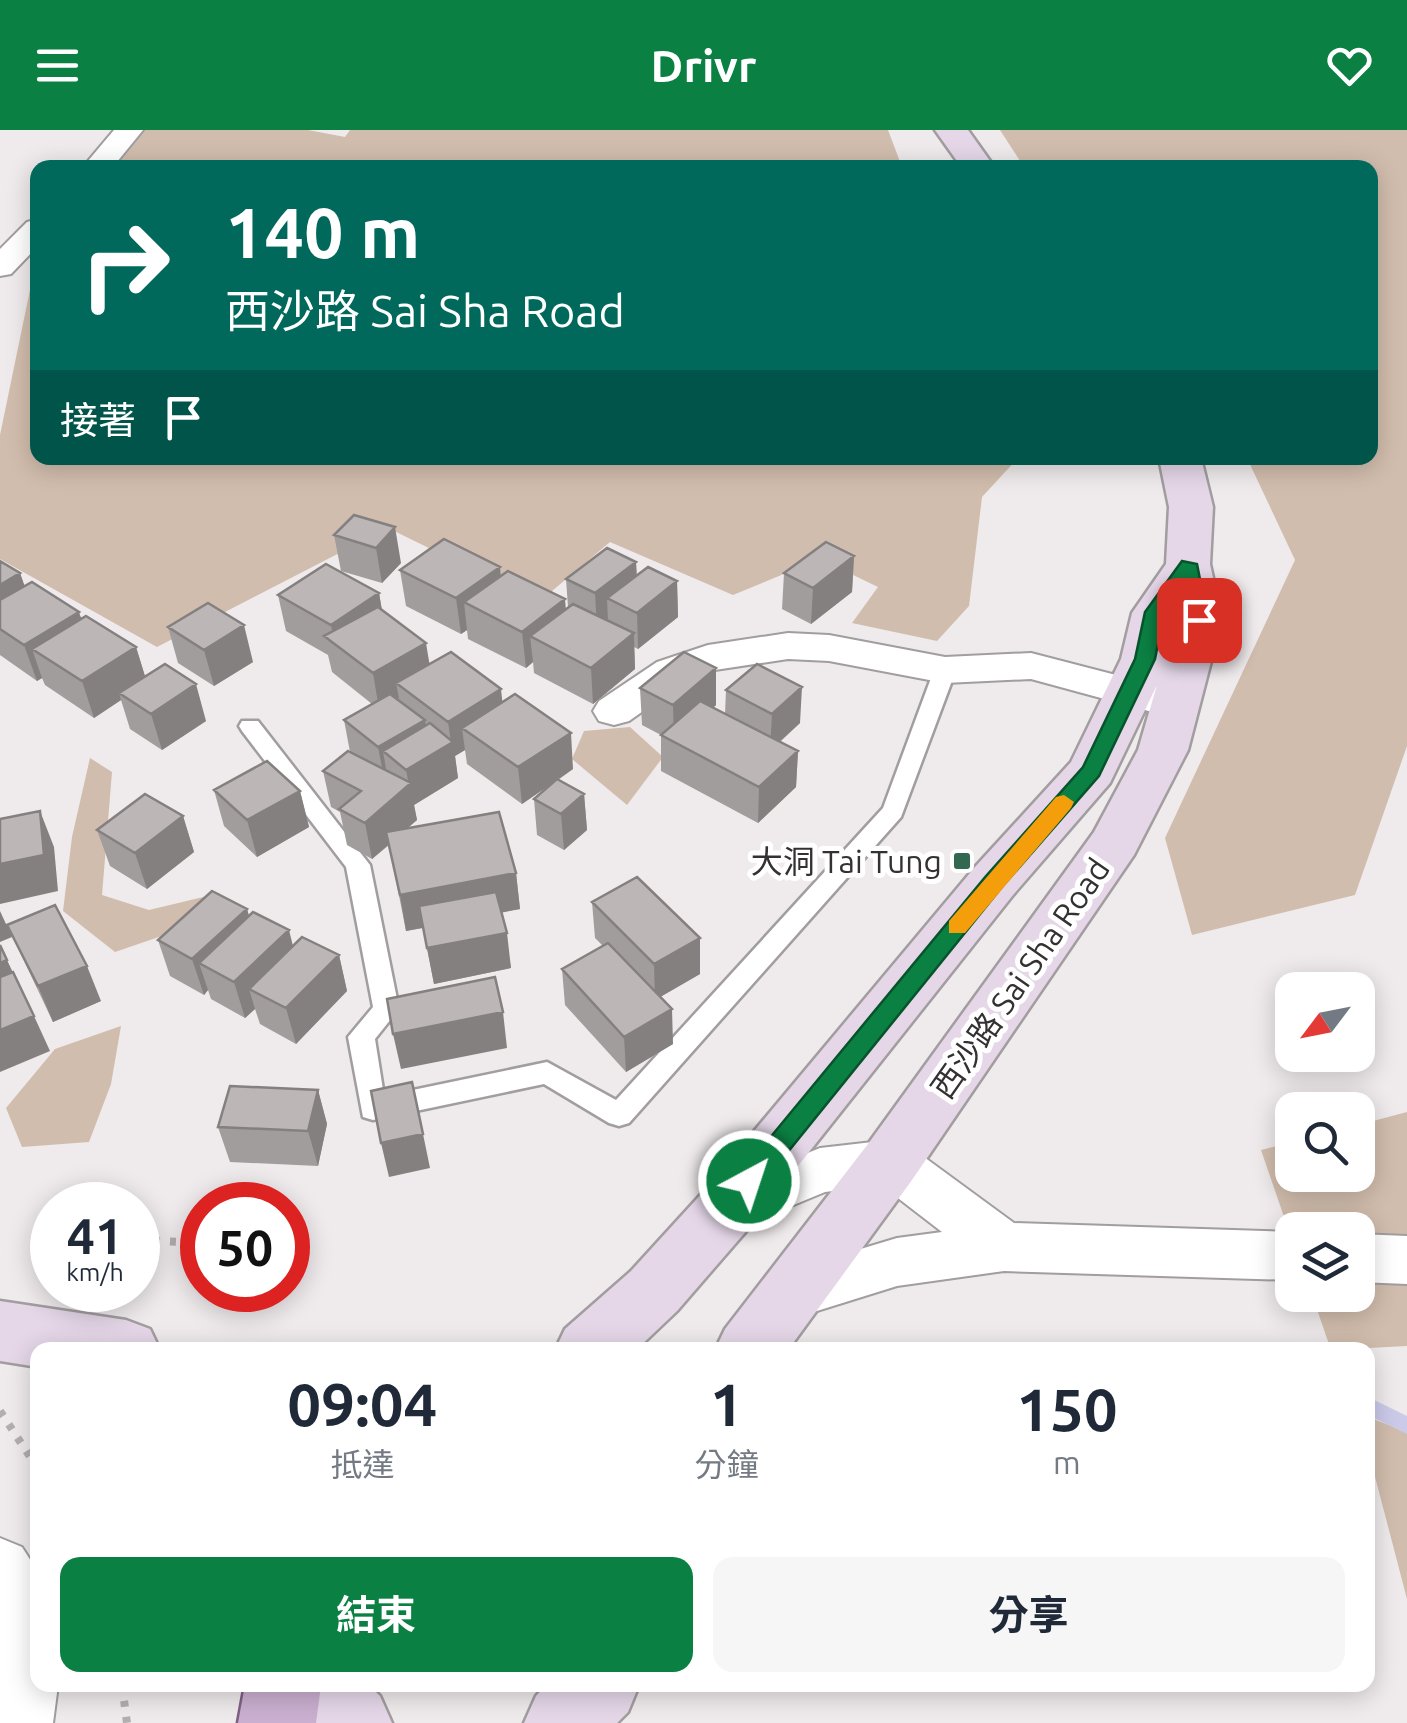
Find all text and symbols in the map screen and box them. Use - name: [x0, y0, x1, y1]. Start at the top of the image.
- icon: menu: [30, 38, 85, 93]
- icon: heart: [1322, 38, 1377, 93]
- text: Drivr: [651, 40, 756, 91]
- text: 140 m: [225, 193, 420, 271]
- icon: right: [60, 200, 190, 330]
- text: 西沙路 Sai Sha Road: [225, 285, 625, 336]
- icon: arrive: [156, 390, 211, 445]
- text: 接著: [60, 399, 136, 441]
- pin: [1157, 578, 1242, 663]
- icon: arrive: [1172, 593, 1227, 648]
- place label: 大洞 Tai Tung: [751, 843, 942, 879]
- marker: 大洞 Tai Tung: [951, 850, 973, 872]
- street label: 西沙路 Sai Sha Road: [924, 851, 1116, 1105]
- north arrow: [1275, 972, 1375, 1072]
- map controls: [1275, 972, 1375, 1312]
- button: search: [1275, 1092, 1375, 1192]
- position arrow: [697, 1129, 801, 1233]
- speed limit sign: 50: [180, 1182, 310, 1312]
- text: 41: [67, 1207, 123, 1263]
- button: layers: [1275, 1212, 1375, 1312]
- text: km/h: [66, 1258, 124, 1286]
- text: 09:04: [287, 1370, 437, 1437]
- text: 1: [710, 1370, 744, 1437]
- text: 150: [1016, 1375, 1118, 1442]
- text: m: [1053, 1444, 1081, 1480]
- text: 抵達: [330, 1446, 394, 1482]
- text: 分鐘: [695, 1446, 759, 1482]
- button: 結束: [60, 1557, 693, 1672]
- button: 分享: [713, 1557, 1345, 1672]

